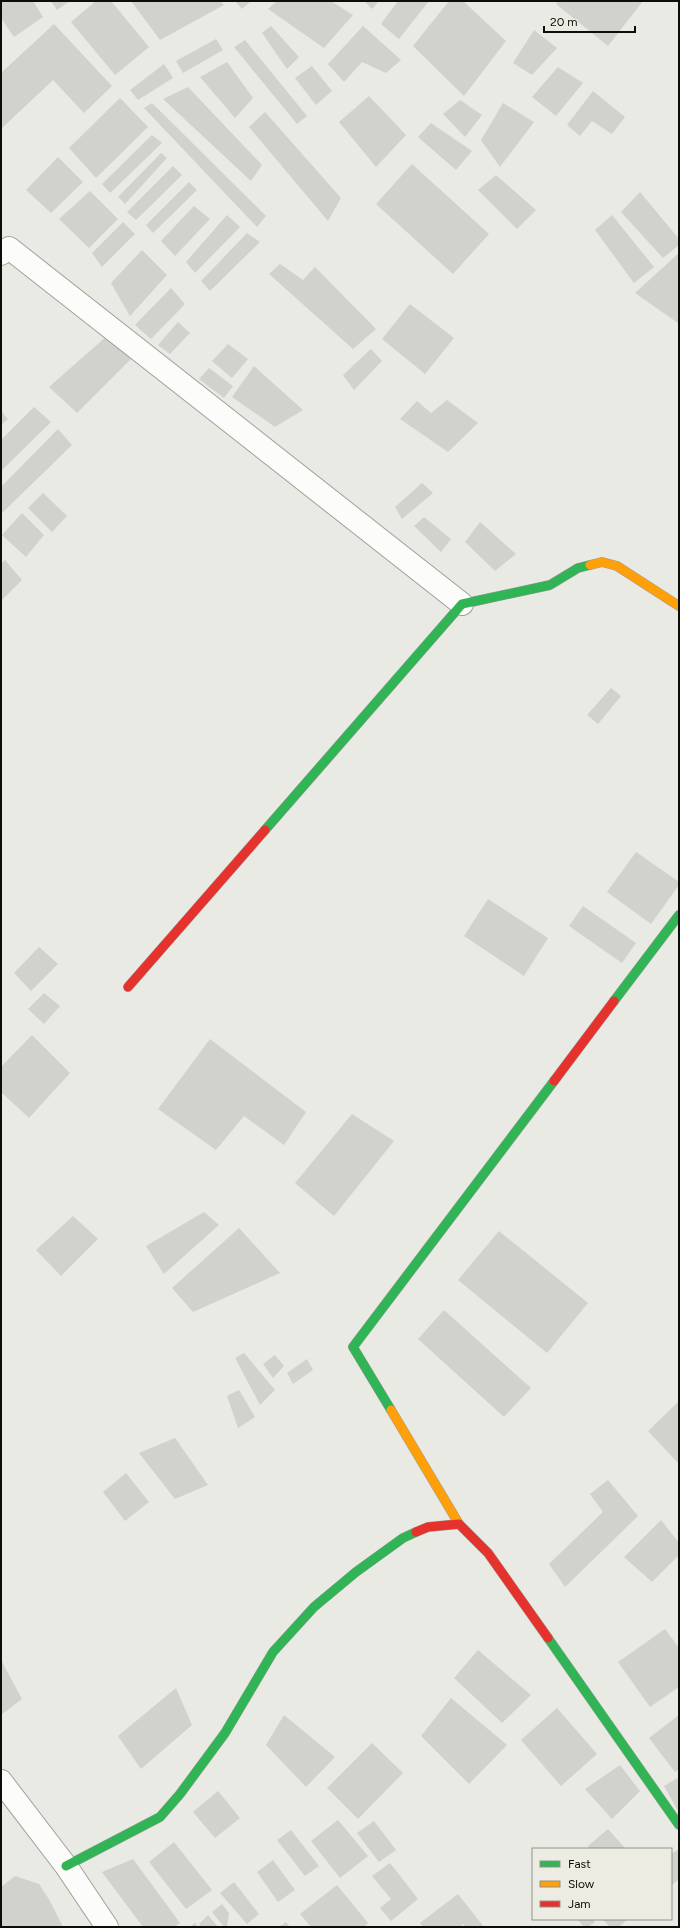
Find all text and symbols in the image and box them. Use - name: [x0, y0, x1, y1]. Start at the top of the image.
- scale bar: [544, 8, 635, 34]
- text: 20 m: [550, 15, 578, 29]
- legend: [532, 1848, 672, 1920]
- text: Fast: [568, 1857, 591, 1871]
- text: Slow: [568, 1877, 595, 1891]
- text: Jam: [568, 1897, 591, 1911]

